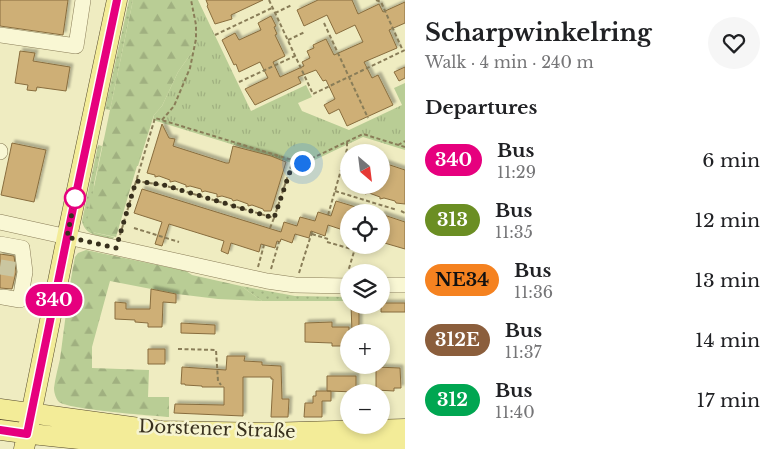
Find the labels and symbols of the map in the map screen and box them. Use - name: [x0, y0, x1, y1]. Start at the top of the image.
- north arrow: [340, 144, 390, 194]
- your location: [290, 151, 315, 176]
- unlabelled marker: [64, 187, 86, 209]
- line badge: 340: [25, 284, 83, 316]
- street label: Dorstener Straße: [138, 415, 296, 443]

